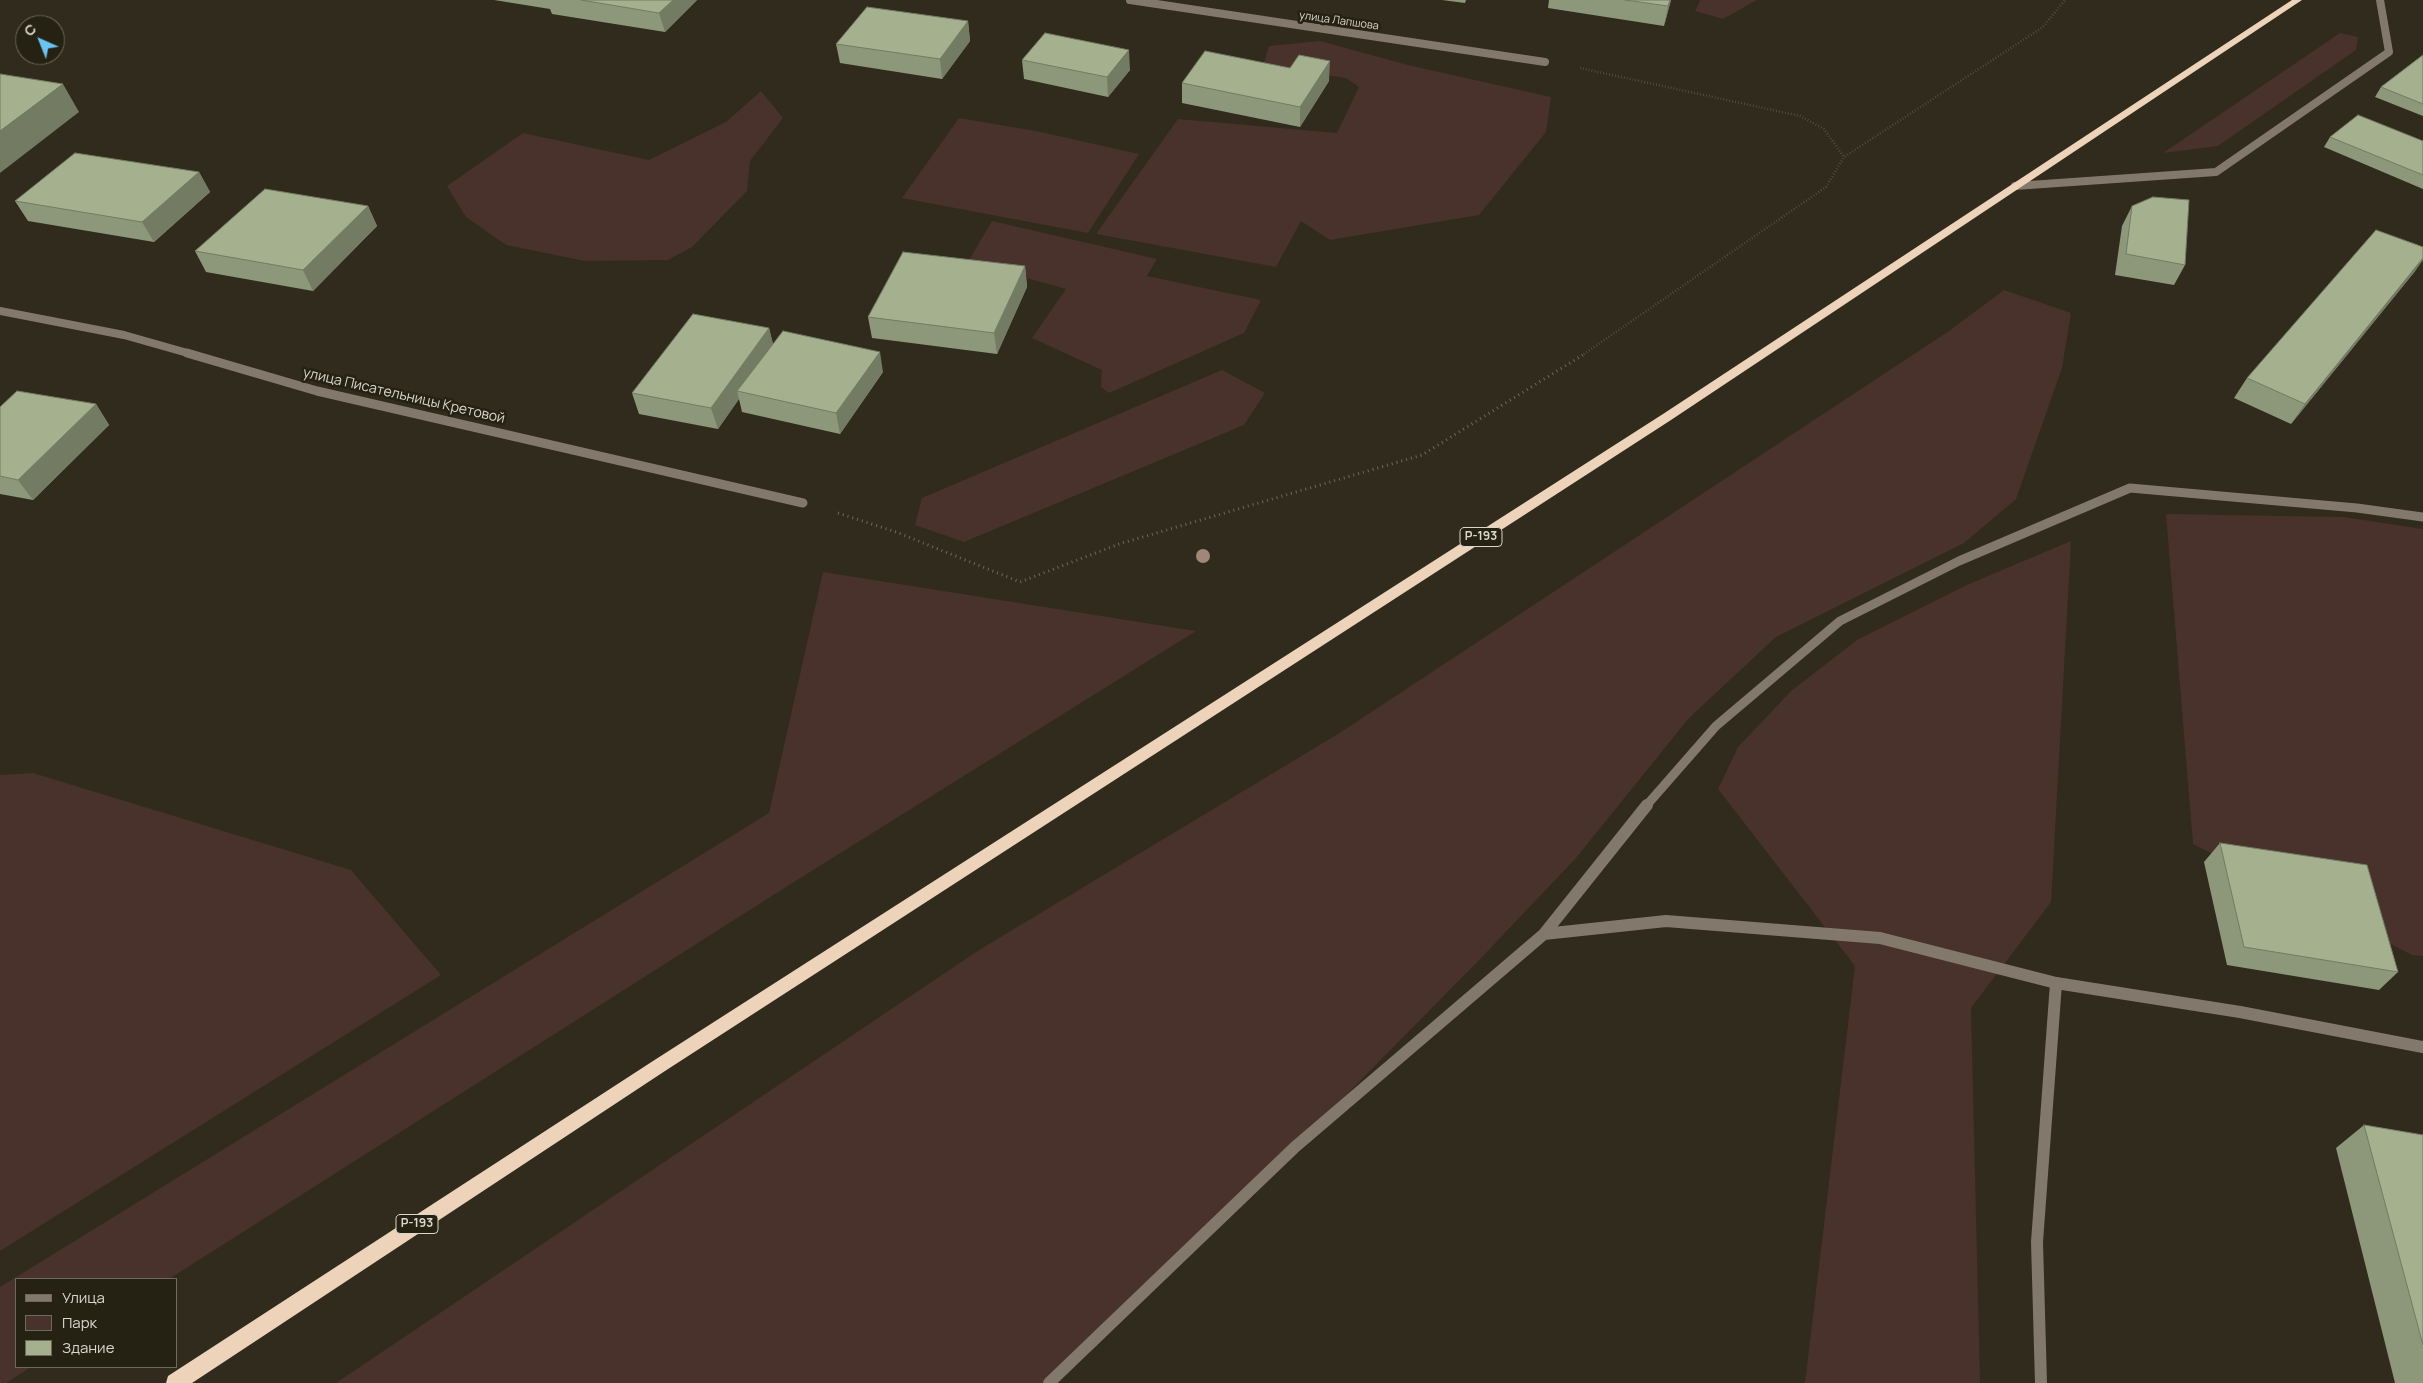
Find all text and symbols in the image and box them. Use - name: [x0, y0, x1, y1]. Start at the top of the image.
- street label: улица Лапшова: [1298, 9, 1380, 33]
- north arrow: [15, 15, 65, 65]
- text: С: [20, 19, 40, 40]
- street label: улица Писательницы Кретовой: [301, 365, 507, 427]
- road number: Р-193: [1460, 528, 1502, 546]
- road number: Р-193: [396, 1214, 438, 1234]
- legend: [15, 1278, 178, 1368]
- text: Улица: [62, 1287, 105, 1308]
- text: Парк: [62, 1312, 97, 1333]
- text: Здание: [62, 1337, 114, 1358]

